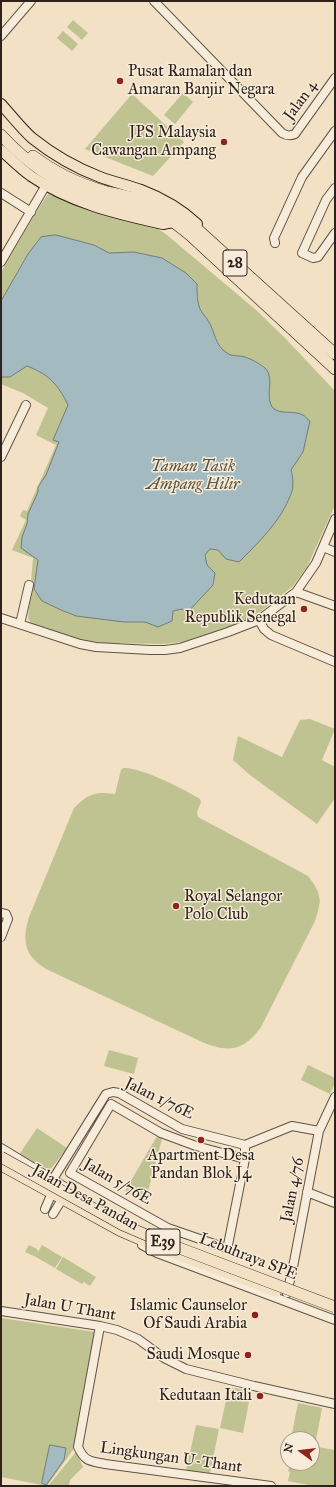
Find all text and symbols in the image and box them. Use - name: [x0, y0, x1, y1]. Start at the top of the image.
- place label: Pusat Ramalan dan Amaran Banjir Negara: [128, 62, 275, 100]
- marker: Pusat Ramalan dan Amaran Banjir Negara: [115, 76, 125, 86]
- street label: Jalan 4: [280, 77, 322, 125]
- place label: JPS Malaysia Cawangan Ampang: [91, 123, 216, 161]
- marker: JPS Malaysia Cawangan Ampang: [219, 137, 229, 147]
- road number: 28: [223, 250, 247, 276]
- park label: Taman Tasik Ampang Hilir: [146, 457, 240, 495]
- place label: Kedutaan Republik Senegal: [185, 590, 296, 628]
- marker: Kedutaan Republik Senegal: [299, 604, 309, 614]
- place label: Royal Selangor Polo Club: [184, 887, 282, 925]
- marker: Royal Selangor Polo Club: [171, 901, 181, 911]
- street label: Jalan 1/76E: [121, 1074, 197, 1124]
- marker: Apartment Desa Pandan Blok J4: [196, 1135, 206, 1145]
- place label: Apartment Desa Pandan Blok J4: [148, 1146, 254, 1184]
- street label: Jalan 5/76E: [79, 1155, 155, 1209]
- street label: Jalan 4/76: [277, 1156, 309, 1224]
- street label: Jalan Desa Pandan: [28, 1161, 142, 1235]
- road number: E39: [146, 1229, 180, 1255]
- street label: Lebuhraya SPE: [196, 1229, 300, 1285]
- street label: Jalan U Thant: [23, 1290, 117, 1326]
- place label: Islamic Caunselor Of Saudi Arabia: [130, 1296, 247, 1334]
- marker: Islamic Caunselor Of Saudi Arabia: [250, 1310, 260, 1320]
- place label: Saudi Mosque: [146, 1345, 240, 1365]
- marker: Saudi Mosque: [243, 1350, 253, 1360]
- place label: Kedutaan Itali: [159, 1386, 252, 1406]
- marker: Kedutaan Itali: [255, 1391, 265, 1401]
- north arrow: [280, 1431, 320, 1471]
- street label: Lingkungan U-Thant: [99, 1439, 243, 1477]
- text: N: [281, 1442, 296, 1454]

